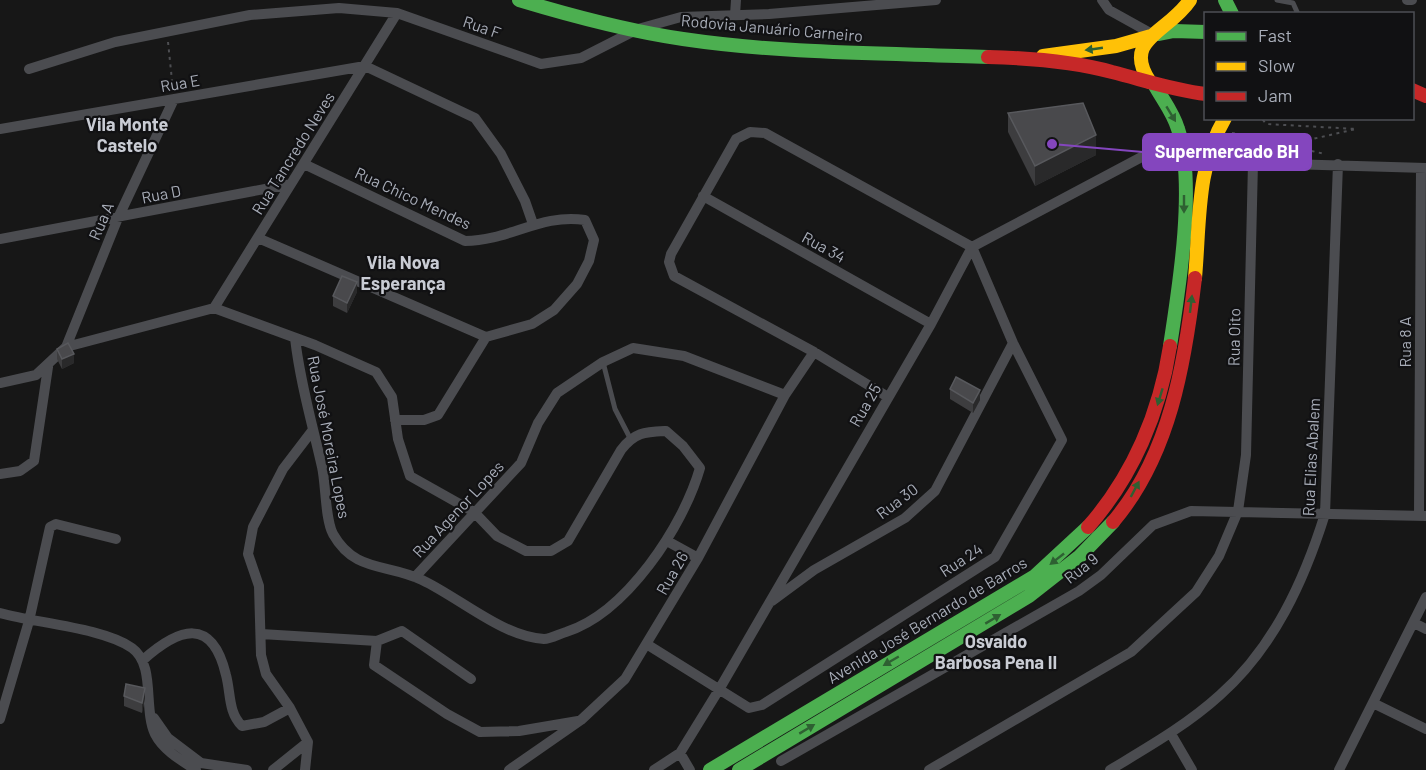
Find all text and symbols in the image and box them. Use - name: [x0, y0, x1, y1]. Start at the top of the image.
- street label: Rodovia Januário Carneiro: [680, 10, 864, 45]
- street label: Rua F: [461, 11, 504, 42]
- legend: [1204, 12, 1414, 120]
- text: Fast: [1258, 24, 1292, 46]
- one-way arrow: [1085, 44, 1104, 54]
- text: Slow: [1258, 54, 1295, 76]
- street label: Rua E: [159, 70, 201, 95]
- text: Jam: [1258, 84, 1292, 106]
- street label: Rua Tancredo Neves: [247, 88, 338, 218]
- one-way arrow: [1166, 106, 1176, 123]
- district label: Vila Monte Castelo: [86, 113, 168, 156]
- callout: Supermercado BH: [1143, 134, 1311, 170]
- text: Supermercado BH: [1155, 140, 1299, 162]
- street label: Rua Chico Mendes: [352, 162, 474, 233]
- street label: Rua D: [140, 180, 182, 207]
- one-way arrow: [1179, 195, 1189, 214]
- street label: Rua A: [84, 199, 117, 243]
- street label: Rua 34: [799, 227, 849, 266]
- district label: Vila Nova Esperança: [361, 251, 445, 294]
- one-way arrow: [1186, 295, 1196, 314]
- street label: Rua Oito: [1223, 308, 1244, 366]
- street label: Rua 8 A: [1395, 316, 1414, 368]
- street label: Rua José Moreira Lopes: [304, 354, 355, 520]
- street label: Rua 25: [845, 380, 884, 430]
- one-way arrow: [1154, 388, 1164, 406]
- street label: Rua Elias Abalem: [1298, 397, 1323, 517]
- street label: Rua Agenor Lopes: [408, 456, 507, 561]
- street label: Rua 30: [872, 479, 921, 522]
- one-way arrow: [1130, 481, 1140, 498]
- street label: Rua 24: [936, 539, 986, 580]
- street label: Rua 26: [652, 548, 691, 598]
- street label: Rua 9: [1060, 548, 1102, 587]
- street label: Avenida José Bernardo de Barros: [824, 552, 1030, 687]
- one-way arrow: [1049, 553, 1065, 566]
- one-way arrow: [985, 614, 1001, 625]
- district label: Osvaldo Barbosa Pena II: [935, 630, 1057, 673]
- one-way arrow: [883, 656, 899, 667]
- one-way arrow: [799, 723, 815, 734]

